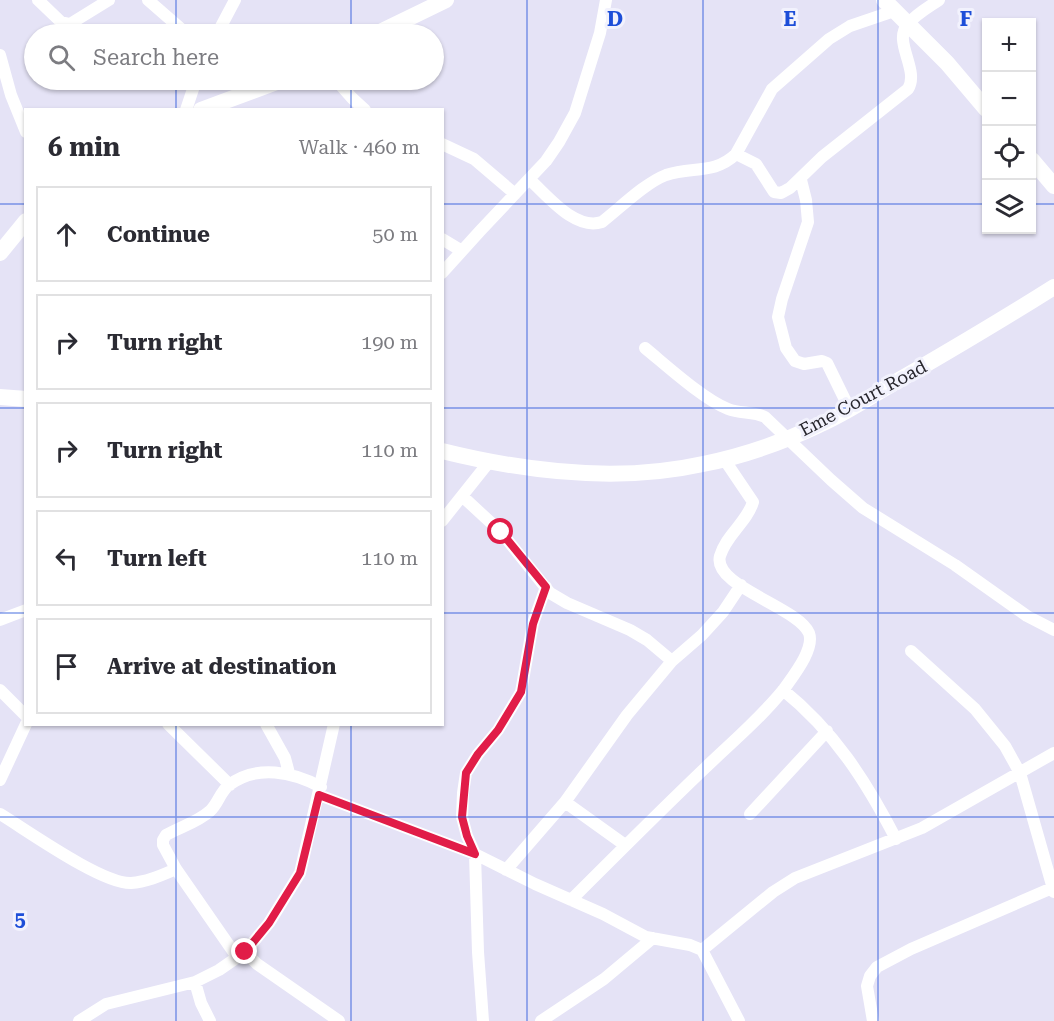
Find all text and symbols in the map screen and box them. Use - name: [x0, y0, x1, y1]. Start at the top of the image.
- text: D: [607, 7, 623, 31]
- text: E: [784, 7, 797, 31]
- text: F: [960, 7, 972, 31]
- map controls: [982, 18, 1036, 234]
- button: +: [982, 18, 1036, 72]
- search box: [24, 24, 444, 90]
- icon: search: [45, 41, 78, 74]
- text: Search here: [93, 45, 219, 70]
- button: −: [982, 72, 1036, 126]
- button: locate: [982, 126, 1036, 180]
- text: 6 min: [48, 132, 120, 162]
- text: Walk · 460 m: [299, 135, 420, 159]
- button: layers: [982, 180, 1036, 234]
- icon: ahead: [50, 218, 83, 251]
- text: Continue: [107, 222, 210, 247]
- text: 50 m: [372, 222, 418, 246]
- icon: right: [50, 326, 83, 359]
- text: Turn right: [107, 330, 222, 355]
- text: 190 m: [361, 330, 418, 354]
- street label: Eme Court Road: [796, 355, 931, 440]
- icon: right: [50, 434, 83, 467]
- text: Turn right: [107, 438, 222, 463]
- text: 110 m: [361, 438, 418, 462]
- route start: [487, 518, 513, 544]
- icon: left: [50, 542, 83, 575]
- text: Turn left: [107, 546, 207, 571]
- text: 110 m: [361, 546, 418, 570]
- icon: arrive: [50, 650, 83, 683]
- text: Arrive at destination: [107, 654, 336, 679]
- text: 5: [14, 907, 26, 931]
- route end: [231, 938, 257, 964]

